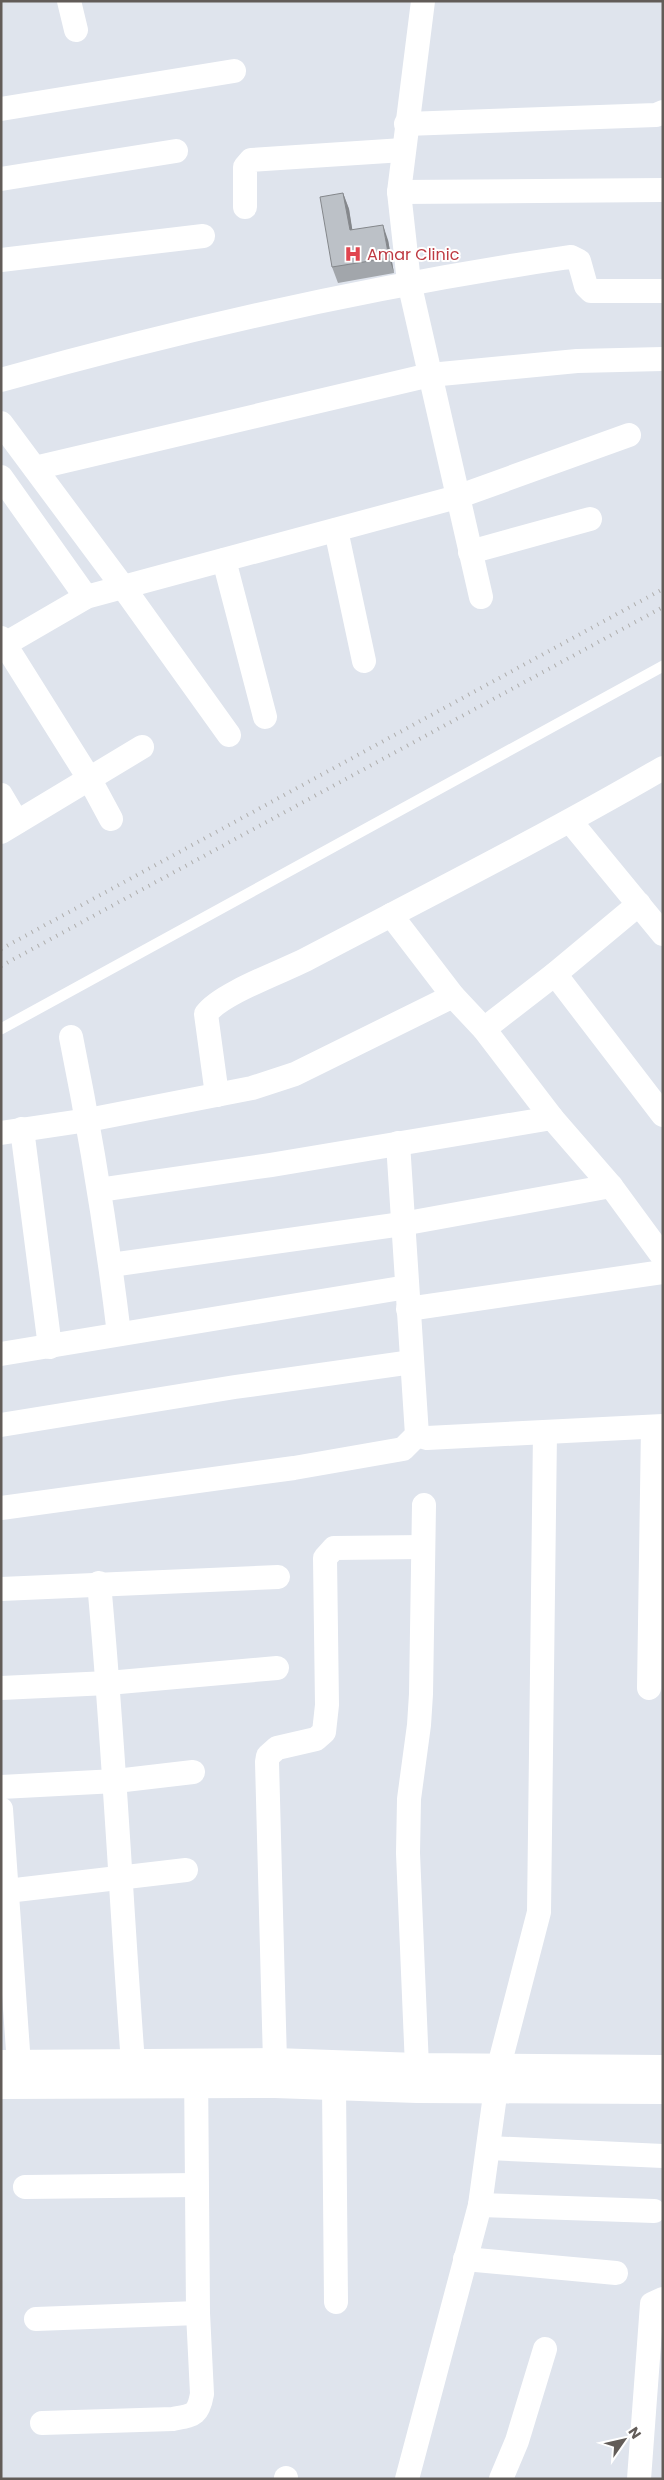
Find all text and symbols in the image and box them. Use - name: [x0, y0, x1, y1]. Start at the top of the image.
- place label: Amar Clinic: [367, 243, 460, 266]
- hospital icon: Amar Clinic: [343, 244, 363, 264]
- north arrow: [599, 2415, 649, 2465]
- text: N: [624, 2423, 646, 2443]

